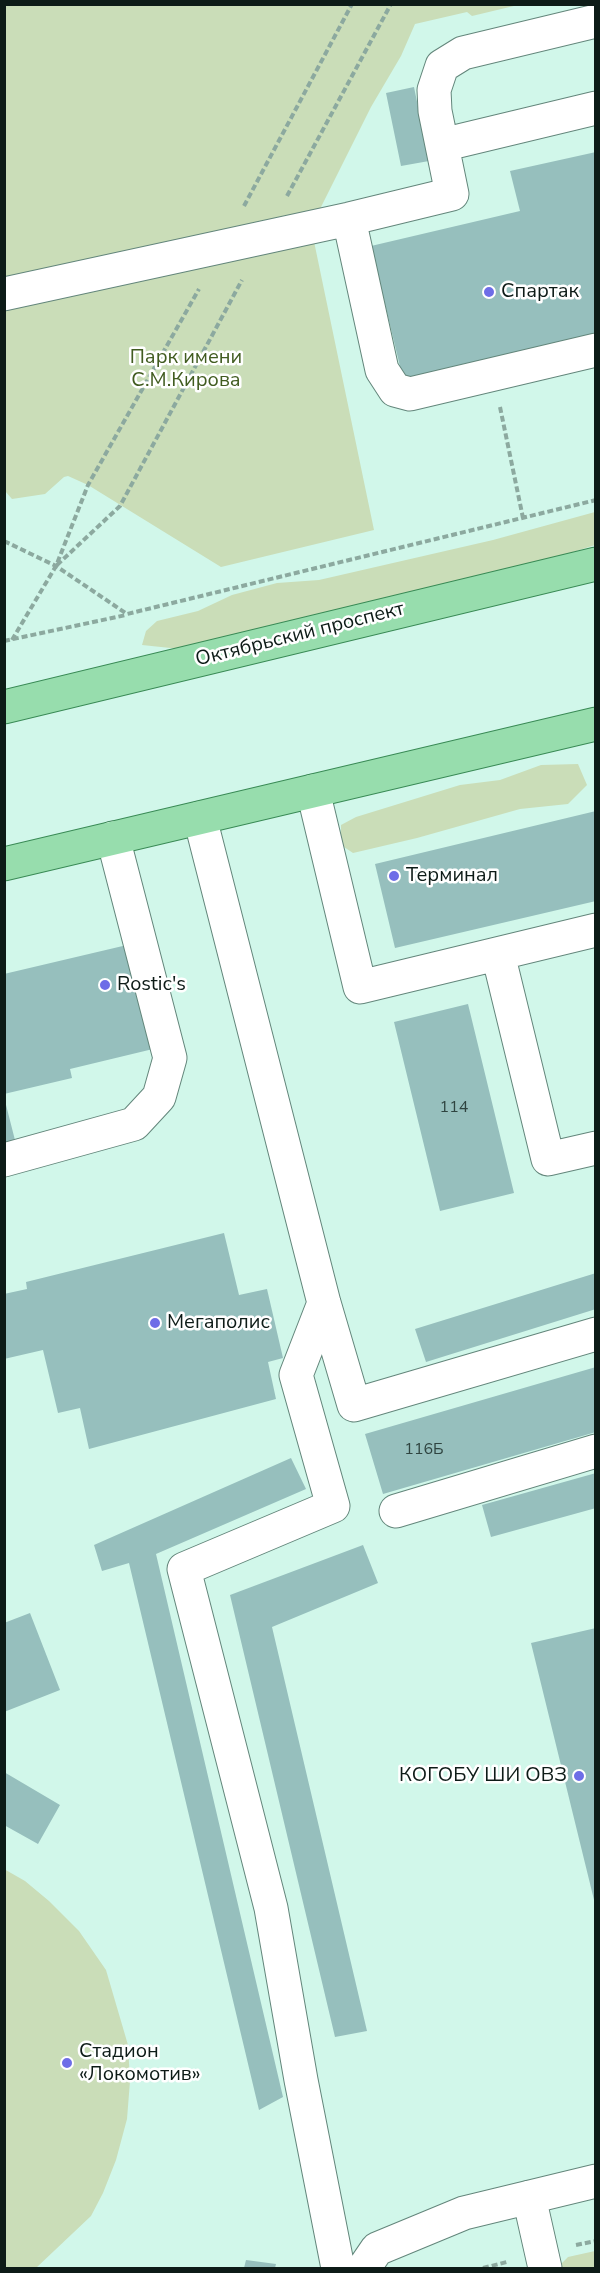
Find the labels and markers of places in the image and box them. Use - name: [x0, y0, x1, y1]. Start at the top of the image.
- place label: Спартак: [501, 280, 579, 304]
- marker: Спартак: [482, 285, 496, 299]
- place label: Терминал: [406, 864, 498, 888]
- marker: Терминал: [387, 869, 401, 883]
- place label: Rostiс's: [117, 973, 186, 997]
- marker: Rostiс's: [98, 978, 112, 992]
- place label: Мегаполис: [167, 1311, 270, 1335]
- marker: Мегаполис: [148, 1316, 162, 1330]
- place label: КОГОБУ ШИ ОВЗ: [399, 1764, 567, 1788]
- marker: КОГОБУ ШИ ОВЗ: [572, 1769, 586, 1783]
- place label: Cтадион «Локомотив»: [79, 2040, 201, 2087]
- marker: Cтадион «Локомотив»: [60, 2056, 74, 2070]

